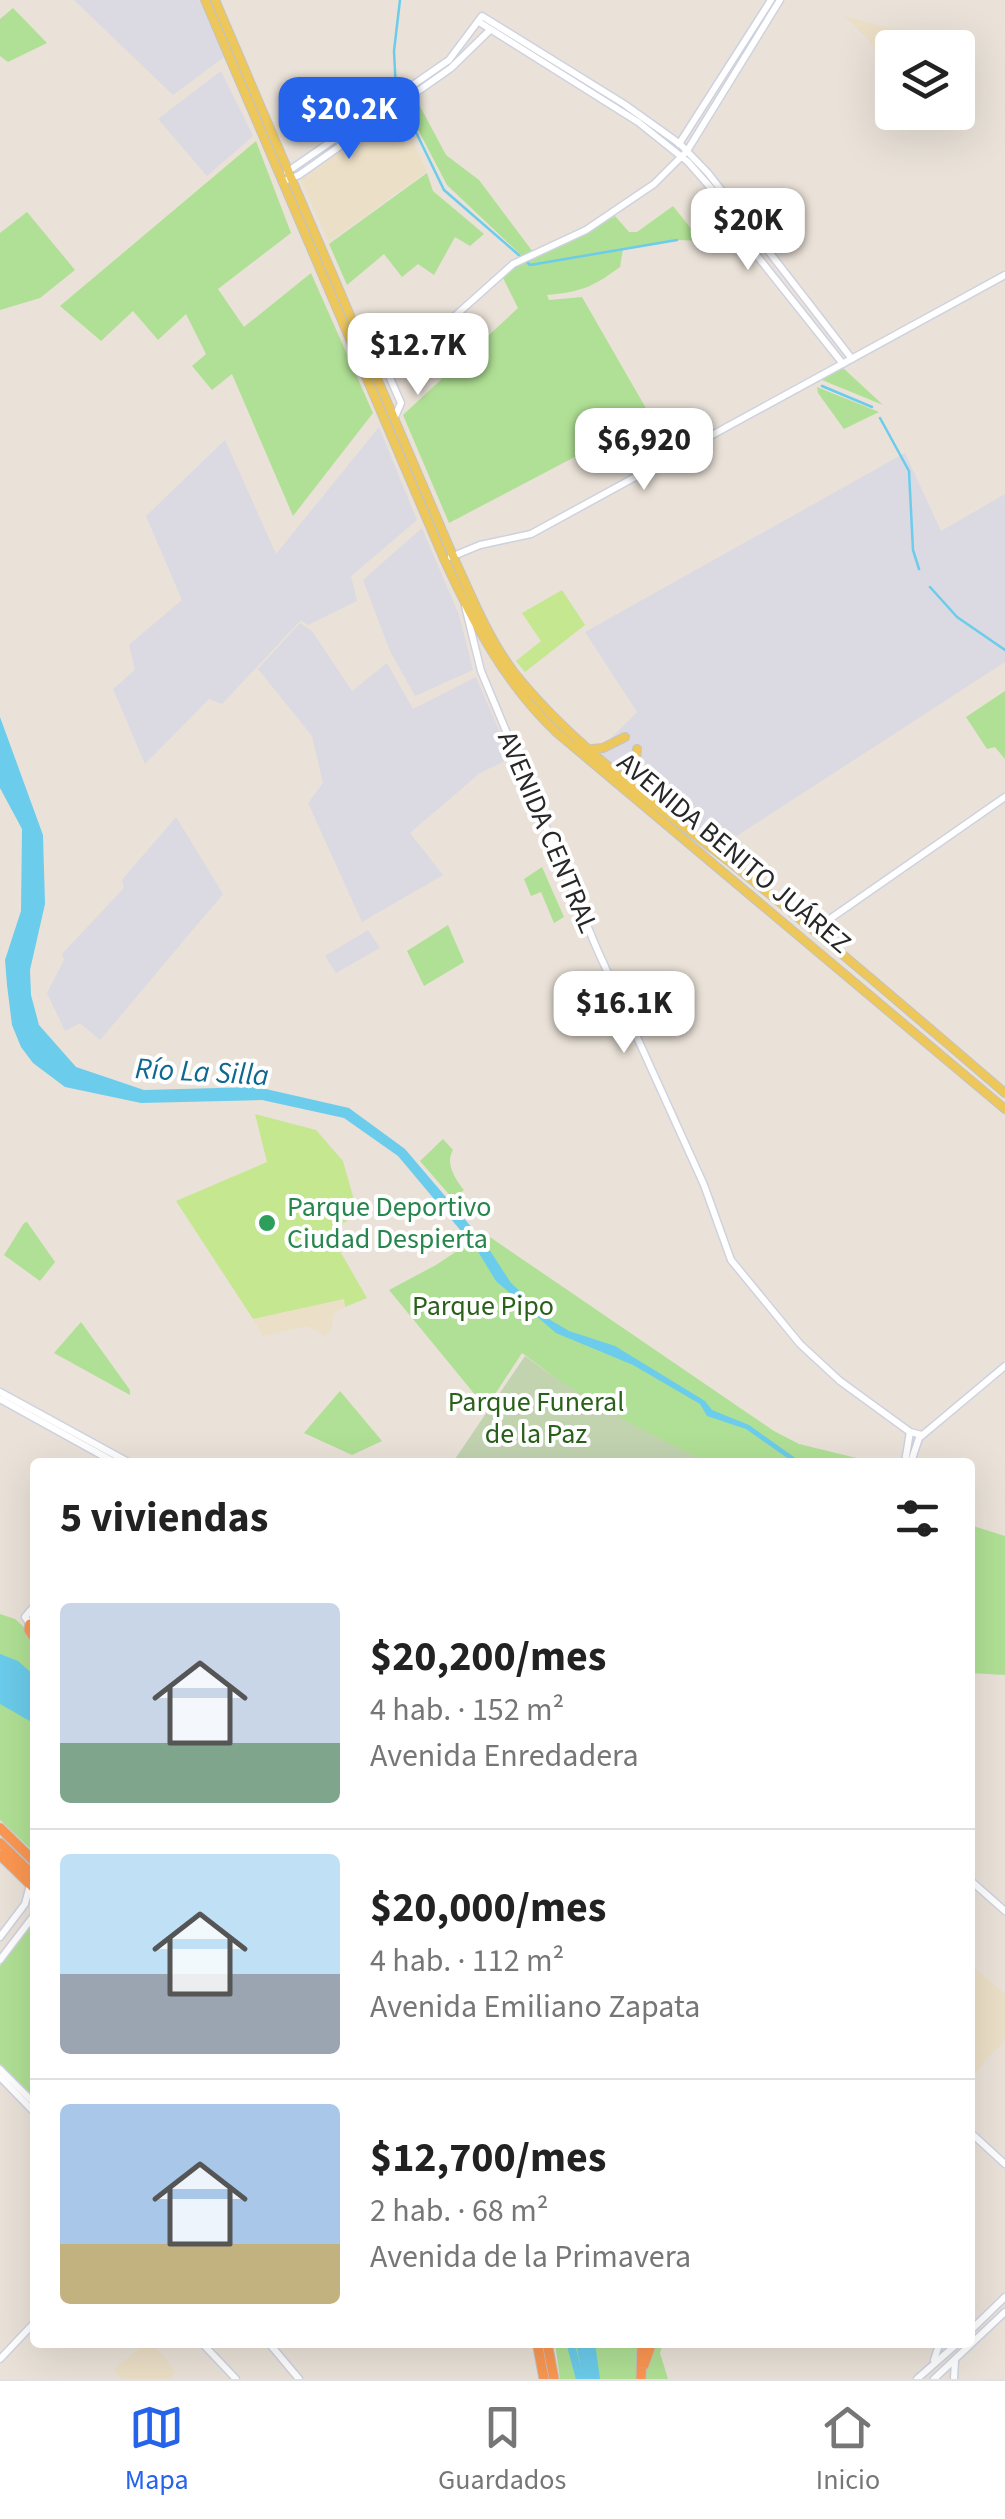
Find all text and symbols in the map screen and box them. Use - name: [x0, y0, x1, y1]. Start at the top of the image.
- map controls: [875, 30, 975, 130]
- button: layers: [875, 30, 975, 130]
- pin: $20.2K: [268, 77, 430, 162]
- text: $20.2K: [301, 86, 397, 132]
- pin: $20K: [689, 188, 807, 273]
- text: $20K: [713, 197, 783, 243]
- pin: $12.7K: [337, 313, 499, 398]
- text: $12.7K: [370, 322, 466, 368]
- pin: $6,920: [563, 408, 725, 493]
- text: $6,920: [597, 417, 691, 463]
- street label: AVENIDA CENTRAL: [487, 725, 609, 939]
- street label: AVENIDA BENITO JUÁREZ: [608, 743, 860, 963]
- pin: $16.1K: [543, 971, 705, 1056]
- text: $16.1K: [576, 980, 672, 1026]
- water label: Río La Silla: [134, 1047, 270, 1097]
- place label: Parque Deportivo Ciudad Despierta: [287, 1187, 492, 1259]
- marker: Parque Deportivo Ciudad Despierta: [256, 1212, 278, 1234]
- park label: Parque Pipo: [412, 1286, 554, 1326]
- park label: Parque Funeral de la Paz: [448, 1382, 624, 1454]
- text: 5 viviendas: [60, 1488, 268, 1548]
- icon: filters: [890, 1491, 945, 1546]
- text: $20,200/mes: [370, 1627, 606, 1687]
- icon: home: [140, 1643, 260, 1763]
- text: 4 hab. · 152 m²: [370, 1687, 564, 1733]
- text: Avenida Enredadera: [370, 1733, 639, 1779]
- text: $20,000/mes: [370, 1878, 606, 1938]
- icon: home: [140, 1894, 260, 2014]
- text: 4 hab. · 112 m²: [370, 1938, 564, 1984]
- text: Avenida Emiliano Zapata: [370, 1984, 700, 2030]
- text: $12,700/mes: [370, 2128, 606, 2188]
- icon: home: [140, 2144, 260, 2264]
- text: 2 hab. · 68 m²: [370, 2188, 548, 2234]
- text: Avenida de la Primavera: [370, 2234, 691, 2280]
- tab: Mapa: [125, 2400, 189, 2500]
- tab: Guardados: [438, 2400, 566, 2500]
- tab: Inicio: [816, 2400, 880, 2500]

